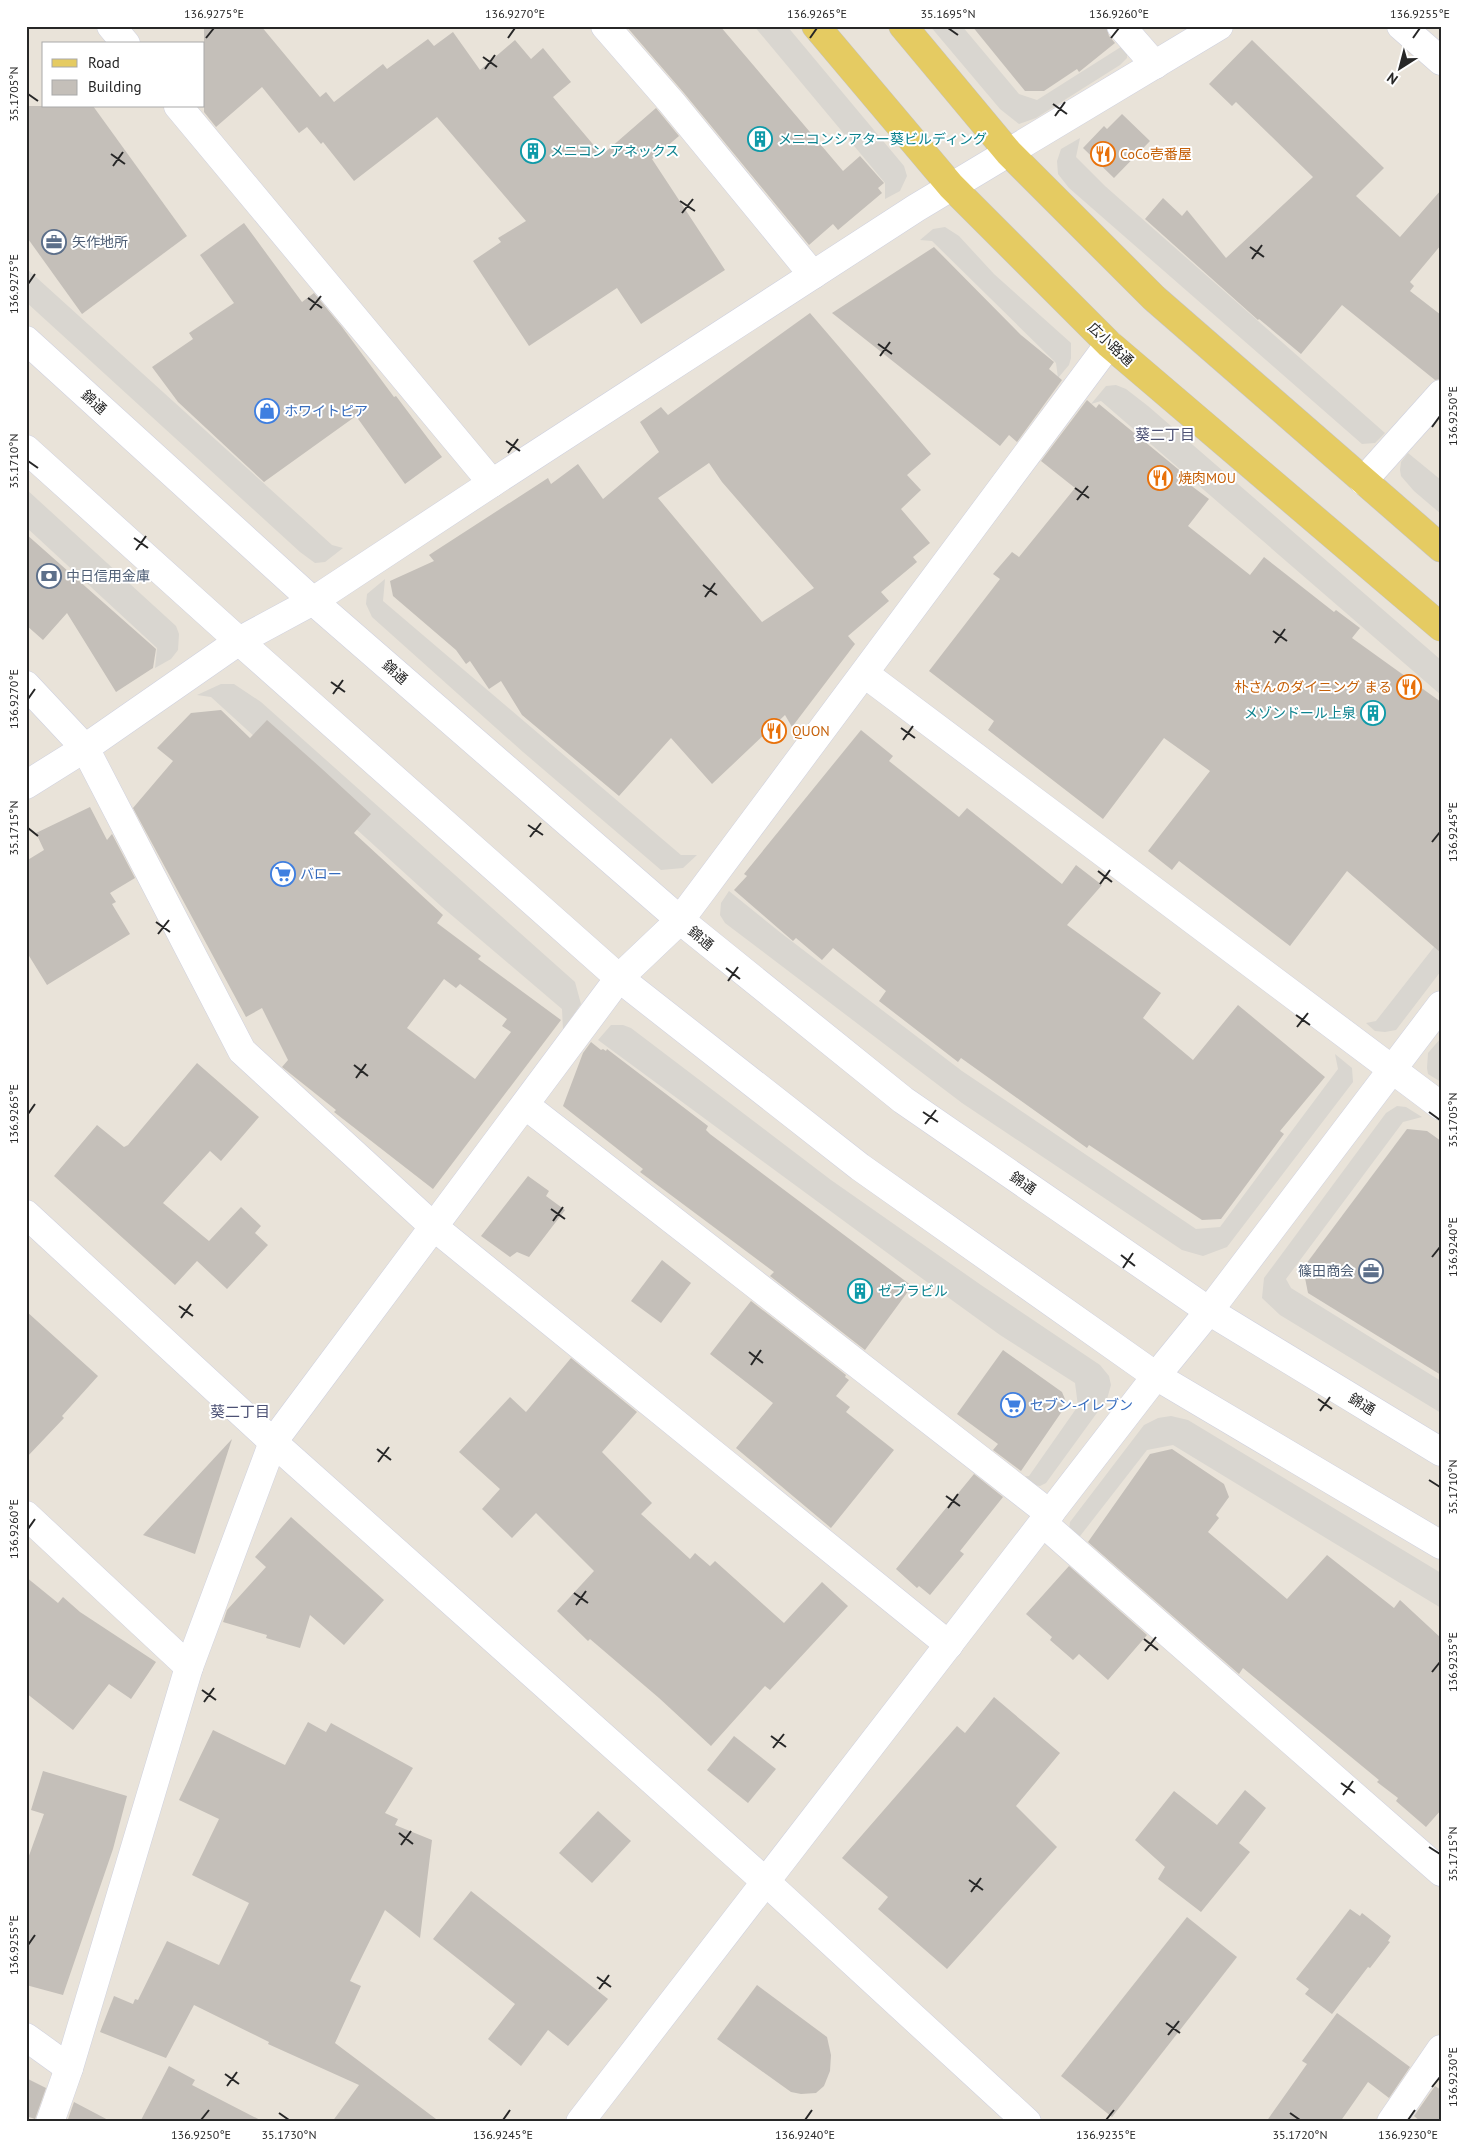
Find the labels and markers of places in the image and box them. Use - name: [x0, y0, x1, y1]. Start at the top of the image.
- building icon: メニコンシアター葵ビルディング: [747, 126, 773, 152]
- place label: メニコンシアター葵ビルディング: [778, 130, 987, 148]
- building icon: メニコン アネックス: [520, 138, 546, 164]
- restaurant icon: CoCo壱番屋: [1090, 141, 1116, 167]
- place label: メニコン アネックス: [550, 142, 679, 160]
- place label: CoCo壱番屋: [1120, 145, 1192, 163]
- office icon: 矢作地所: [41, 229, 67, 255]
- place label: 矢作地所: [72, 233, 128, 251]
- shop icon: ホワイトピア: [254, 398, 280, 424]
- place label: ホワイトピア: [284, 402, 368, 420]
- restaurant icon: 焼肉MOU: [1147, 465, 1173, 491]
- place label: 焼肉MOU: [1178, 469, 1236, 487]
- bank icon: 中日信用金庫: [36, 563, 62, 589]
- place label: 中日信用金庫: [66, 567, 150, 585]
- restaurant icon: 朴さんのダイニング まる: [1396, 674, 1422, 700]
- place label: 朴さんのダイニング まる: [1234, 678, 1392, 696]
- building icon: メゾンドール上泉: [1360, 700, 1386, 726]
- place label: メゾンドール上泉: [1244, 704, 1356, 722]
- restaurant icon: QUON: [761, 718, 787, 744]
- place label: QUON: [792, 722, 830, 740]
- supermarket icon: バロー: [270, 861, 296, 887]
- place label: バロー: [300, 865, 342, 883]
- office icon: 篠田商会: [1358, 1258, 1384, 1284]
- place label: 篠田商会: [1298, 1262, 1354, 1280]
- building icon: ゼブラビル: [847, 1278, 873, 1304]
- place label: ゼブラビル: [878, 1282, 948, 1300]
- supermarket icon: セブン-イレブン: [1000, 1392, 1026, 1418]
- place label: セブン-イレブン: [1030, 1396, 1133, 1414]

